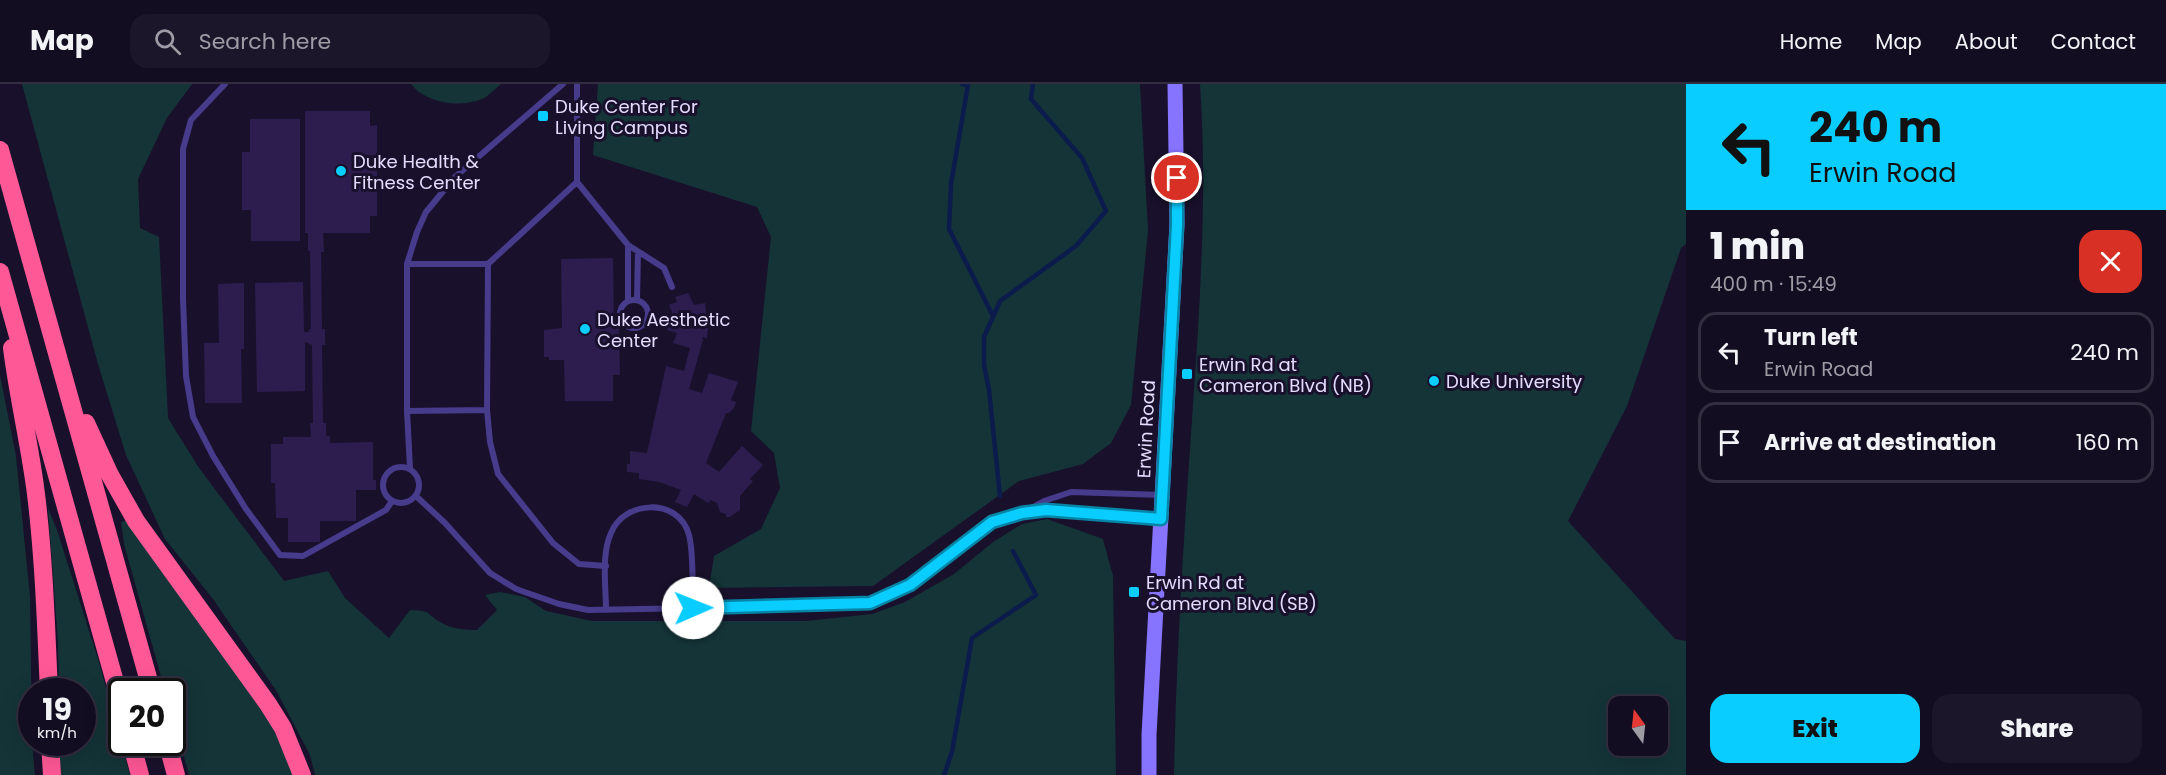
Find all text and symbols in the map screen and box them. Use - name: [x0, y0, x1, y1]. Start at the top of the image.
- search box: [130, 14, 550, 68]
- text: Map: [30, 21, 94, 60]
- icon: search: [151, 25, 184, 58]
- text: Search here: [199, 26, 331, 57]
- text: Home: [1780, 27, 1842, 56]
- text: Map: [1875, 27, 1922, 56]
- text: About: [1955, 27, 2018, 56]
- text: Contact: [2051, 27, 2136, 56]
- place label: Duke Center For Living Campus: [555, 94, 698, 140]
- text: 240 m: [1809, 98, 1942, 157]
- icon: left: [1710, 108, 1788, 186]
- marker: Duke Center For Living Campus: [536, 109, 550, 123]
- place label: Duke Health & Fitness Center: [353, 149, 481, 195]
- pin: [1151, 152, 1202, 203]
- text: Erwin Road: [1809, 154, 1956, 191]
- icon: arrive: [1160, 161, 1193, 194]
- marker: Duke Health & Fitness Center: [334, 164, 348, 178]
- text: 1 min: [1710, 221, 1805, 272]
- button: close: [2079, 230, 2142, 293]
- text: 400 m · 15:49: [1710, 270, 1837, 298]
- place label: Duke Aesthetic Center: [597, 307, 730, 353]
- marker: Duke Aesthetic Center: [578, 322, 592, 336]
- text: Turn left: [1764, 322, 1858, 353]
- icon: left: [1713, 336, 1746, 369]
- text: 240 m: [2070, 337, 2139, 368]
- place label: Erwin Rd at Cameron Blvd (NB): [1199, 352, 1372, 398]
- text: Erwin Road: [1764, 355, 1873, 383]
- marker: Erwin Rd at Cameron Blvd (NB): [1180, 367, 1194, 381]
- place label: Duke University: [1446, 369, 1582, 394]
- marker: Duke University: [1427, 374, 1441, 388]
- street label: Erwin Road: [1131, 379, 1161, 479]
- icon: arrive: [1713, 426, 1746, 459]
- text: Arrive at destination: [1764, 427, 1996, 458]
- text: 160 m: [2076, 427, 2139, 458]
- place label: Erwin Rd at Cameron Blvd (SB): [1146, 570, 1317, 616]
- position arrow: [661, 576, 725, 640]
- marker: Erwin Rd at Cameron Blvd (SB): [1127, 585, 1141, 599]
- speed limit sign: 20: [108, 678, 186, 756]
- text: 19: [42, 688, 72, 731]
- button: Exit: [1710, 694, 1920, 763]
- button: Share: [1932, 694, 2142, 763]
- north arrow: [1608, 696, 1668, 756]
- map controls: [1608, 696, 1668, 756]
- text: km/h: [37, 722, 77, 743]

